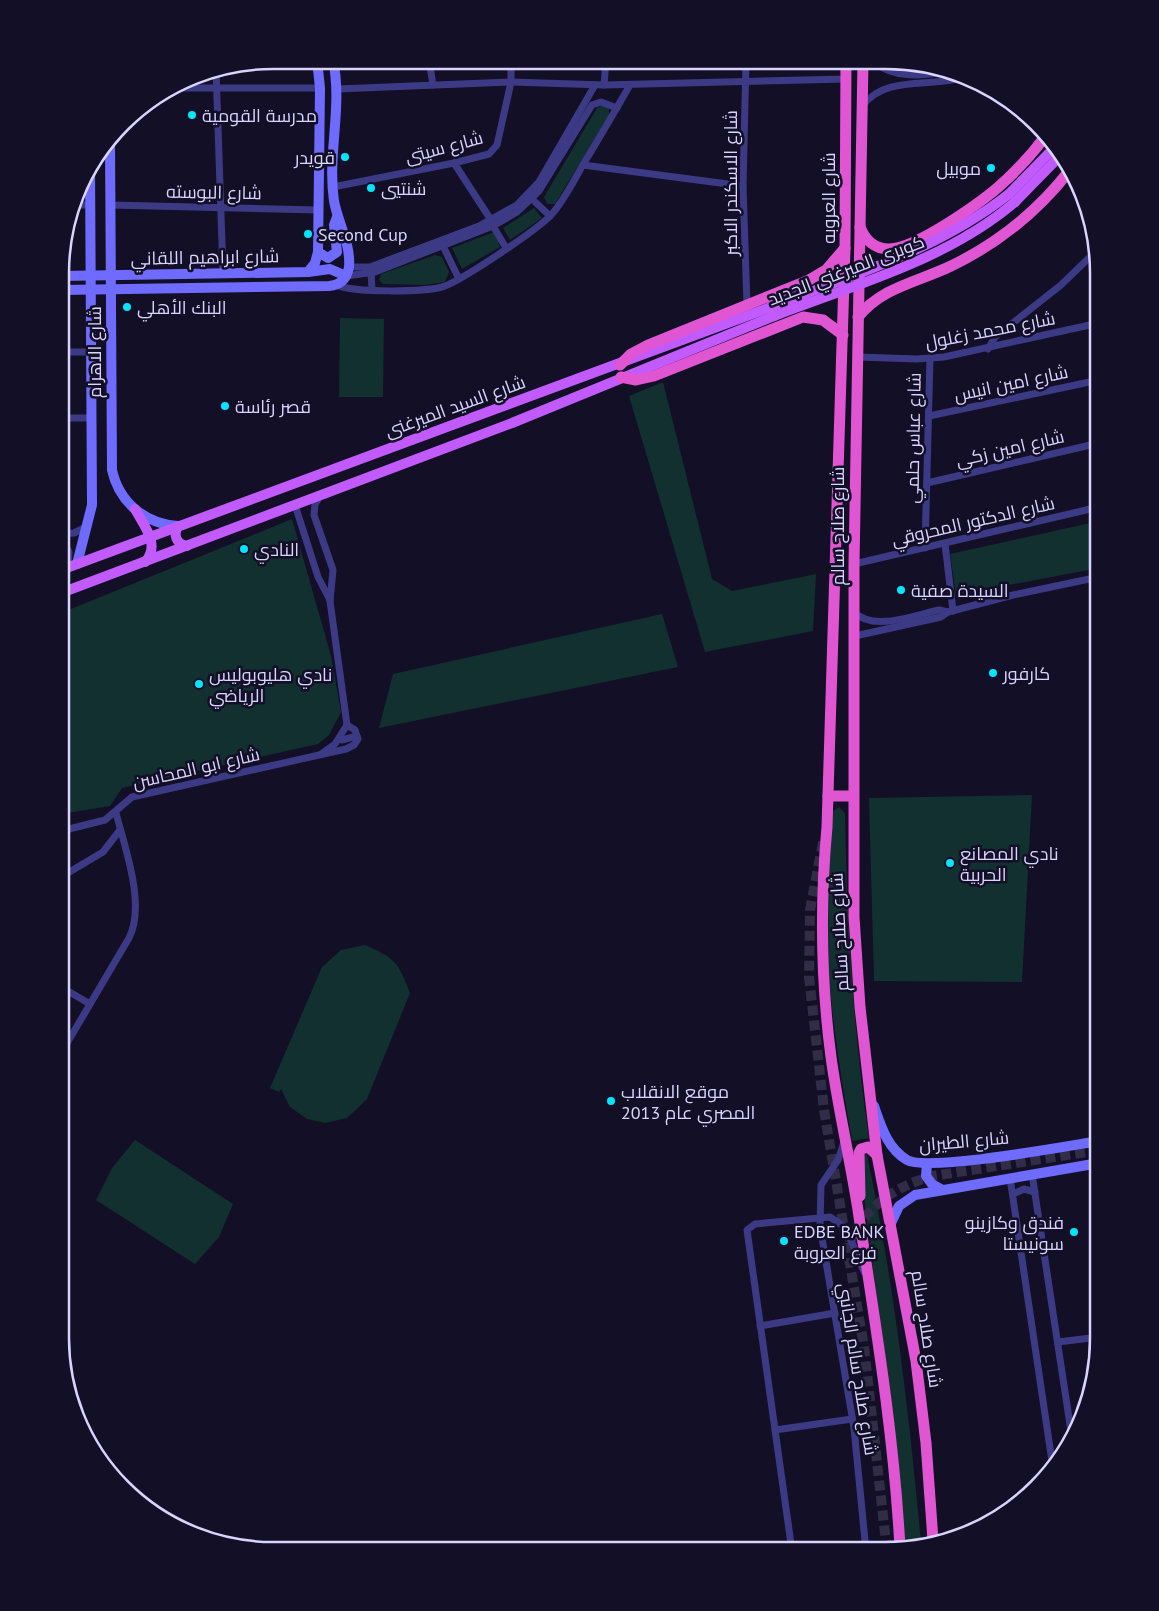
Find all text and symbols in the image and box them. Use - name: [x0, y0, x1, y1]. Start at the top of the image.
- place label: مدرسة القومية: [202, 104, 317, 127]
- marker: مدرسة القومية: [186, 109, 198, 121]
- street label: شارع الاسكندر الاكبر: [719, 110, 743, 257]
- street label: شارع سيتى: [402, 126, 486, 169]
- place label: قويدر: [294, 146, 335, 169]
- marker: قويدر: [339, 151, 351, 163]
- street label: شارع العروبه: [817, 152, 841, 244]
- place label: موبيل: [936, 157, 981, 180]
- marker: موبيل: [985, 162, 997, 174]
- place label: شنتيي: [381, 177, 426, 200]
- street label: شارع البوسته: [166, 180, 262, 205]
- marker: شنتيي: [365, 182, 377, 194]
- place label: Second Cup: [318, 223, 408, 246]
- marker: Second Cup: [302, 228, 314, 240]
- street label: كوبرى الميرغني الجديد: [765, 230, 929, 313]
- street label: شارع ابراهيم اللقاني: [130, 244, 280, 273]
- place label: البنك الأهلي: [137, 296, 227, 322]
- marker: البنك الأهلي: [121, 301, 133, 313]
- street label: شارع الاهرام: [83, 306, 107, 398]
- street label: شارع محمد زغلول: [923, 306, 1057, 355]
- street label: شارع امين انيس: [952, 360, 1070, 407]
- street label: شارع السيد الميرغنى: [382, 370, 529, 443]
- street label: شارع عباس حلمي: [900, 372, 929, 504]
- place label: قصر رئاسة: [235, 395, 311, 418]
- marker: قصر رئاسة: [219, 400, 231, 412]
- street label: شارع امين زكي: [954, 424, 1067, 475]
- street label: شارع صلاح سالم: [826, 467, 850, 585]
- street label: شارع الدكتور المحروقي: [889, 491, 1058, 554]
- place label: النادي: [254, 538, 299, 564]
- marker: النادي: [238, 543, 250, 555]
- place label: السيدة صفية: [911, 579, 1008, 602]
- marker: السيدة صفية: [895, 584, 907, 596]
- place label: كارفور: [1002, 662, 1050, 685]
- place label: نادي هليوبوليس الرياضي: [209, 663, 332, 709]
- marker: كارفور: [987, 667, 999, 679]
- marker: نادي هليوبوليس الرياضي: [193, 678, 205, 690]
- street label: شارع ابو المحاسن: [130, 742, 262, 795]
- place label: نادي المصانع الحربية: [960, 842, 1059, 886]
- marker: نادي المصانع الحربية: [944, 857, 956, 869]
- street label: شارع صلاح سالم: [824, 872, 855, 992]
- place label: موقع الانقلاب المصري عام 2013: [621, 1080, 755, 1127]
- marker: موقع الانقلاب المصري عام 2013: [605, 1095, 617, 1107]
- street label: شارع الطيران: [918, 1126, 1010, 1157]
- place label: فندق وكازينو سونيستا: [965, 1211, 1064, 1255]
- place label: EDBE BANK فرع العروبة: [794, 1220, 885, 1265]
- marker: فندق وكازينو سونيستا: [1068, 1226, 1080, 1238]
- marker: EDBE BANK فرع العروبة: [778, 1235, 790, 1247]
- street label: شارع صلاح سالم: [905, 1269, 948, 1390]
- street label: شارع صلاح سالم الجانبي: [830, 1281, 883, 1457]

